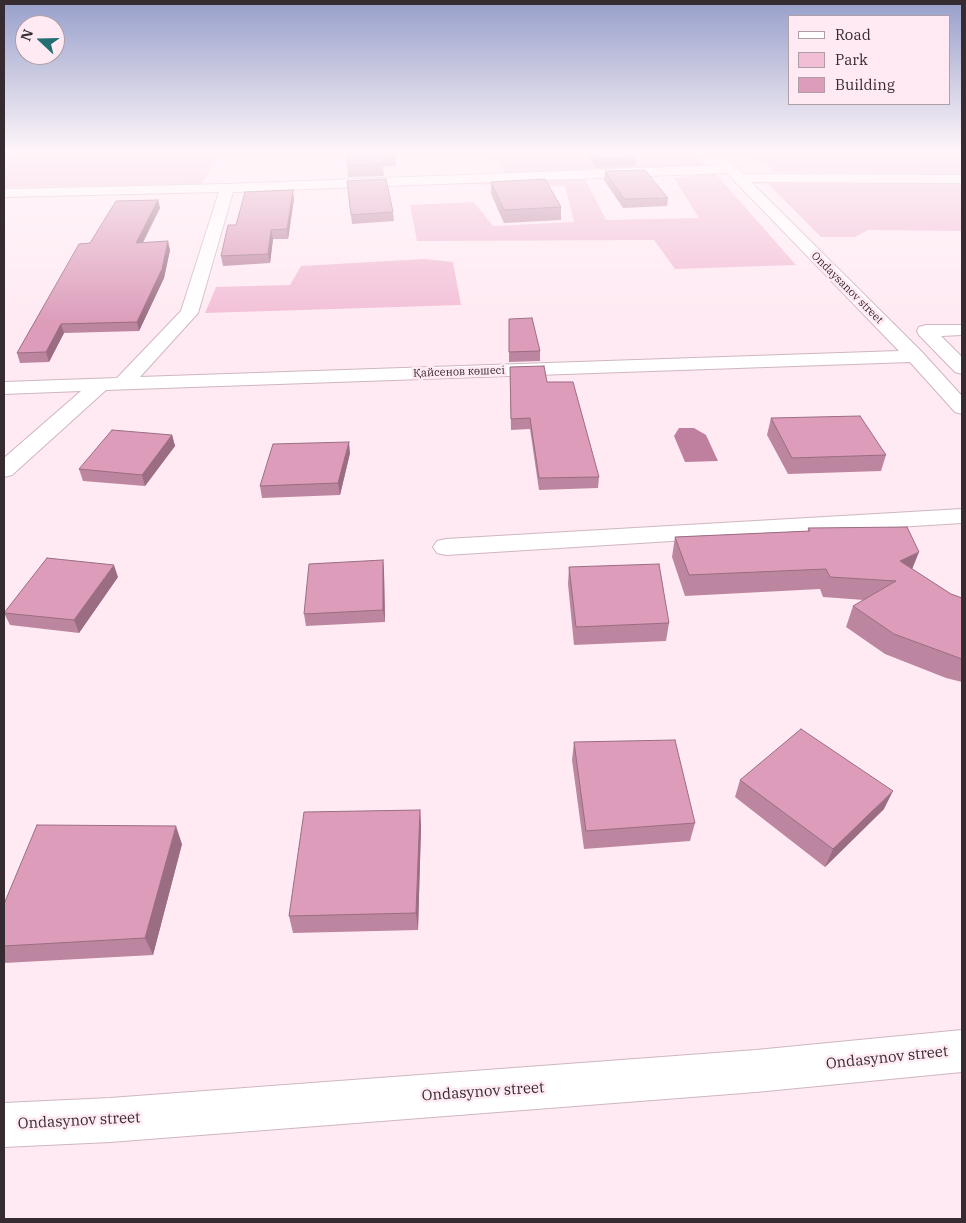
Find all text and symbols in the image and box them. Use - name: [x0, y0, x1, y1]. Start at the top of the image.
- north arrow: [15, 15, 65, 65]
- legend: [788, 15, 951, 105]
- text: Road: [835, 25, 871, 44]
- text: N: [17, 27, 37, 43]
- text: Park: [835, 50, 868, 69]
- text: Building: [835, 75, 895, 94]
- street label: Ondaysanov street: [808, 249, 886, 327]
- street label: Қайсенов көшесі: [413, 364, 505, 380]
- street label: Ondasynov street: [825, 1043, 949, 1073]
- street label: Ondasynov street: [421, 1079, 545, 1105]
- street label: Ondasynov street: [17, 1109, 141, 1133]

